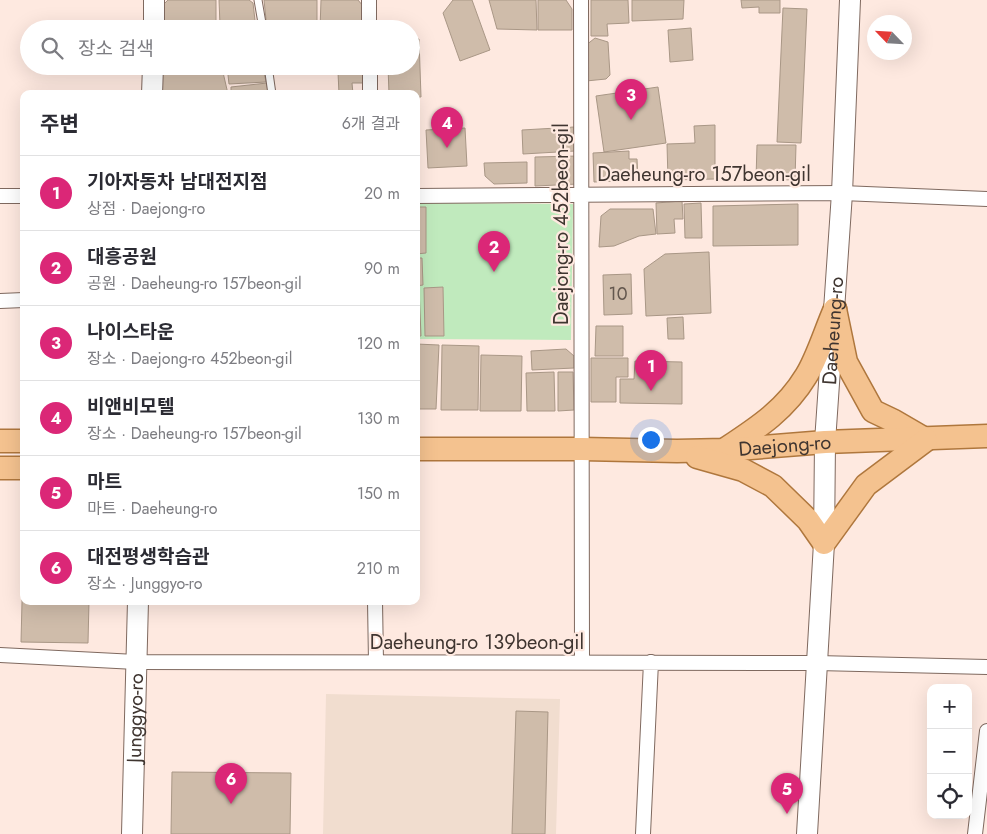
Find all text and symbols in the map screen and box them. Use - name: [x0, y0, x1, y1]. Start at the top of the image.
- north arrow: [867, 15, 912, 60]
- search box: [20, 20, 420, 75]
- icon: search: [38, 34, 66, 62]
- text: 장소 검색: [78, 35, 154, 62]
- pin: 3: [615, 79, 647, 120]
- pin: 4: [431, 107, 463, 148]
- text: 주변: [40, 109, 79, 139]
- text: 6개 결과: [342, 112, 400, 135]
- street label: Daejong-ro 452beon-gil: [547, 123, 576, 325]
- street label: Daeheung-ro 157beon-gil: [597, 160, 811, 189]
- text: 기아자동차 남대전지점: [87, 168, 268, 195]
- text: 1: [52, 182, 60, 205]
- text: 20 m: [364, 182, 400, 205]
- text: 상점 · Daejong-ro: [87, 197, 205, 220]
- pin: 2: [478, 231, 510, 272]
- text: 대흥공원: [87, 243, 157, 270]
- text: 2: [51, 257, 61, 280]
- text: 90 m: [364, 257, 400, 280]
- text: 공원 · Daeheung-ro 157beon-gil: [87, 272, 302, 295]
- street label: Daeheung-ro: [815, 276, 851, 386]
- house number: 10: [609, 281, 628, 307]
- text: 나이스타운: [87, 318, 174, 345]
- text: 3: [51, 332, 61, 355]
- text: 120 m: [357, 332, 400, 355]
- text: 장소 · Daejong-ro 452beon-gil: [87, 347, 292, 370]
- pin: 1: [635, 350, 667, 391]
- text: 비앤비모텔: [87, 393, 174, 420]
- text: 4: [50, 407, 62, 430]
- text: 130 m: [357, 407, 400, 430]
- text: 장소 · Daeheung-ro 157beon-gil: [87, 422, 302, 445]
- your location: [638, 427, 664, 453]
- street label: Daejong-ro: [737, 428, 832, 464]
- text: 마트: [87, 468, 122, 495]
- text: 5: [51, 482, 61, 505]
- text: 150 m: [357, 482, 400, 505]
- text: 마트 · Daeheung-ro: [87, 497, 218, 520]
- text: 대전평생학습관: [87, 543, 209, 570]
- text: 6: [51, 557, 61, 580]
- text: 210 m: [357, 557, 400, 580]
- text: 장소 · Junggyo-ro: [87, 572, 203, 595]
- street label: Daeheung-ro 139beon-gil: [370, 628, 584, 657]
- street label: Junggyo-ro: [120, 673, 151, 766]
- map controls: [927, 684, 972, 819]
- button: +: [927, 684, 972, 729]
- button: −: [927, 729, 972, 774]
- pin: 6: [215, 763, 247, 804]
- pin: 5: [771, 773, 803, 814]
- button: locate: [927, 774, 972, 819]

